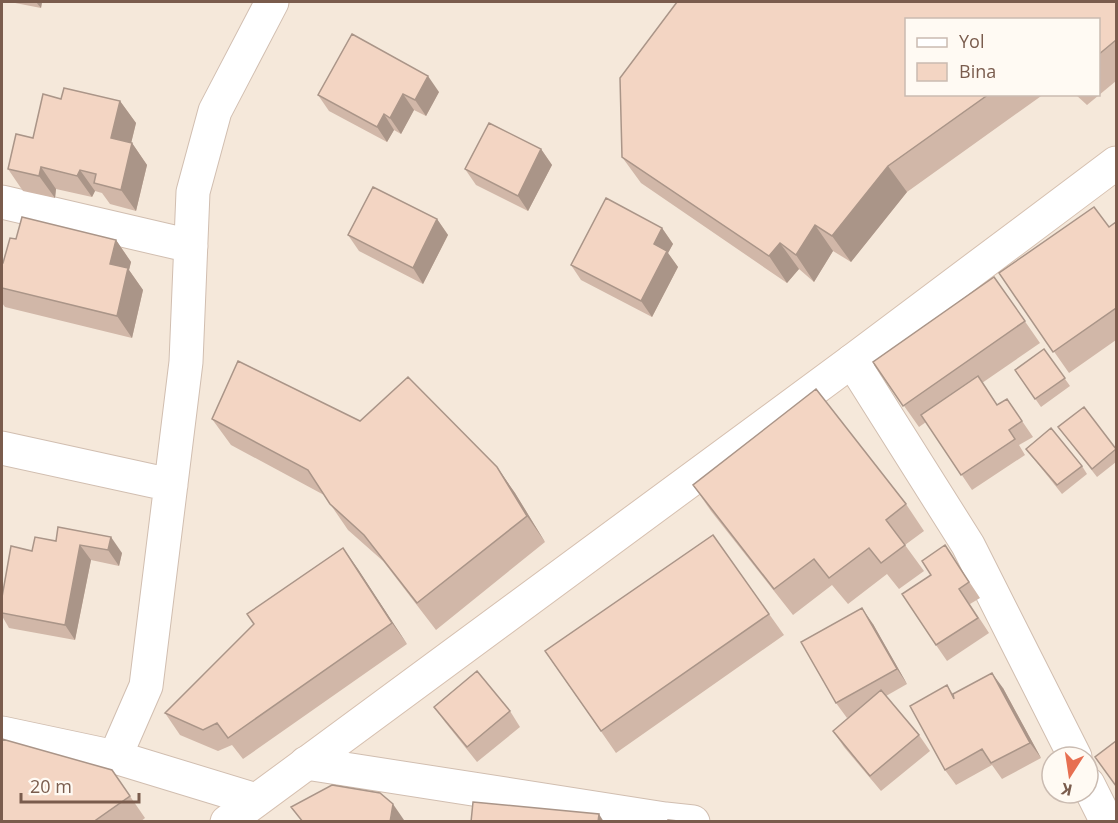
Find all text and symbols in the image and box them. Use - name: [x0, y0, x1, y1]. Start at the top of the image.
- legend: [905, 18, 1100, 96]
- text: Yol: [959, 29, 984, 53]
- text: Bina: [959, 59, 996, 83]
- north arrow: [1040, 745, 1100, 805]
- scale bar: [21, 766, 140, 804]
- text: 20 m: [30, 774, 72, 798]
- text: K: [1059, 778, 1074, 802]

